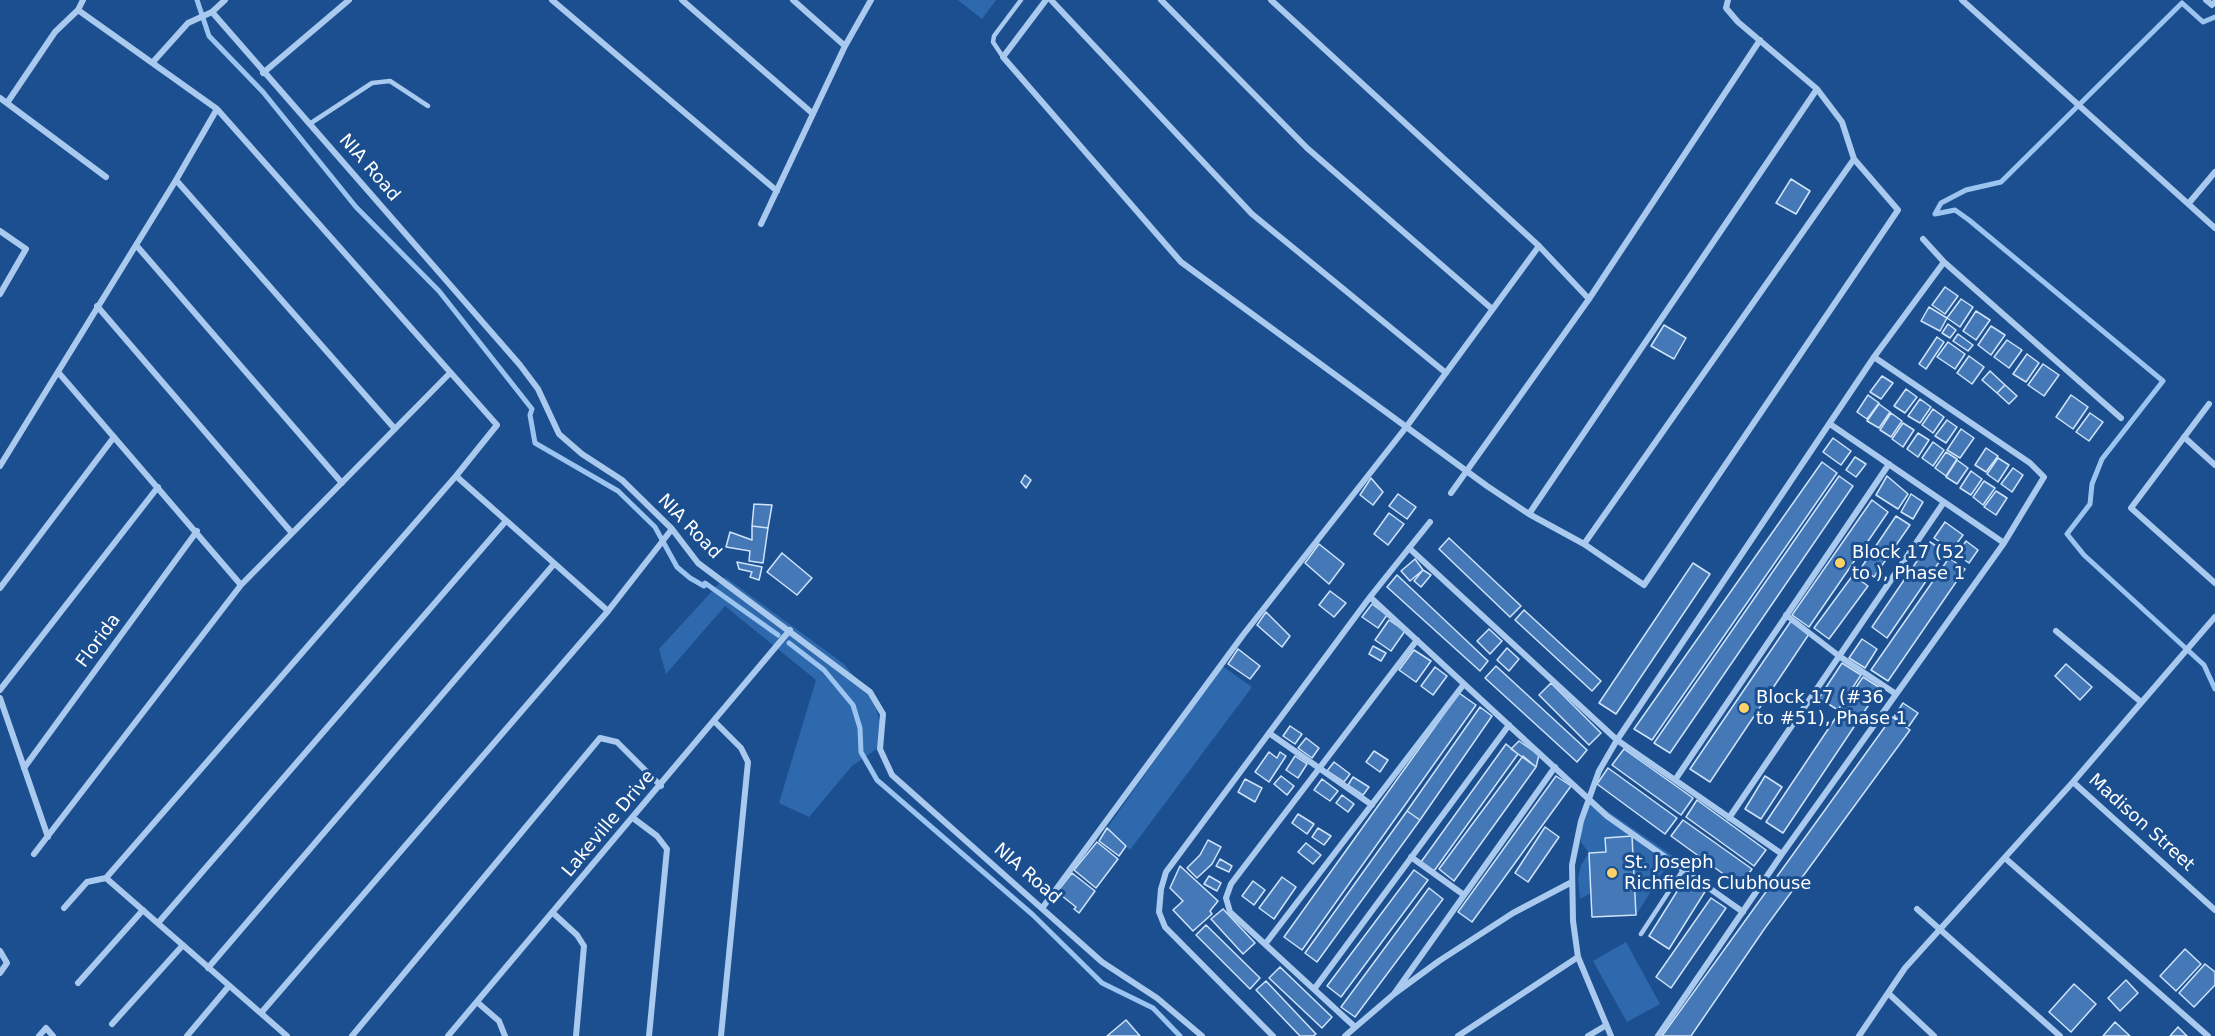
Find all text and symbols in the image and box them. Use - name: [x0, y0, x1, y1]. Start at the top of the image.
- street label: NIA Road: [334, 130, 404, 206]
- street label: NIA Road: [653, 490, 725, 564]
- place label: Block 17 (52 to ), Phase 1: [1852, 542, 1965, 584]
- marker: Block 17 (52 to ), Phase 1: [1833, 556, 1847, 570]
- street label: Florida: [72, 610, 126, 672]
- place label: Block 17 (#36 to #51), Phase 1: [1756, 687, 1907, 730]
- marker: Block 17 (#36 to #51), Phase 1: [1737, 701, 1751, 715]
- street label: Lakeville Drive: [558, 766, 660, 882]
- street label: Madison Street: [2084, 770, 2198, 876]
- street label: NIA Road: [989, 839, 1065, 909]
- place label: St. Joseph Richfields Clubhouse: [1624, 852, 1811, 894]
- marker: St. Joseph Richfields Clubhouse: [1605, 866, 1619, 880]

